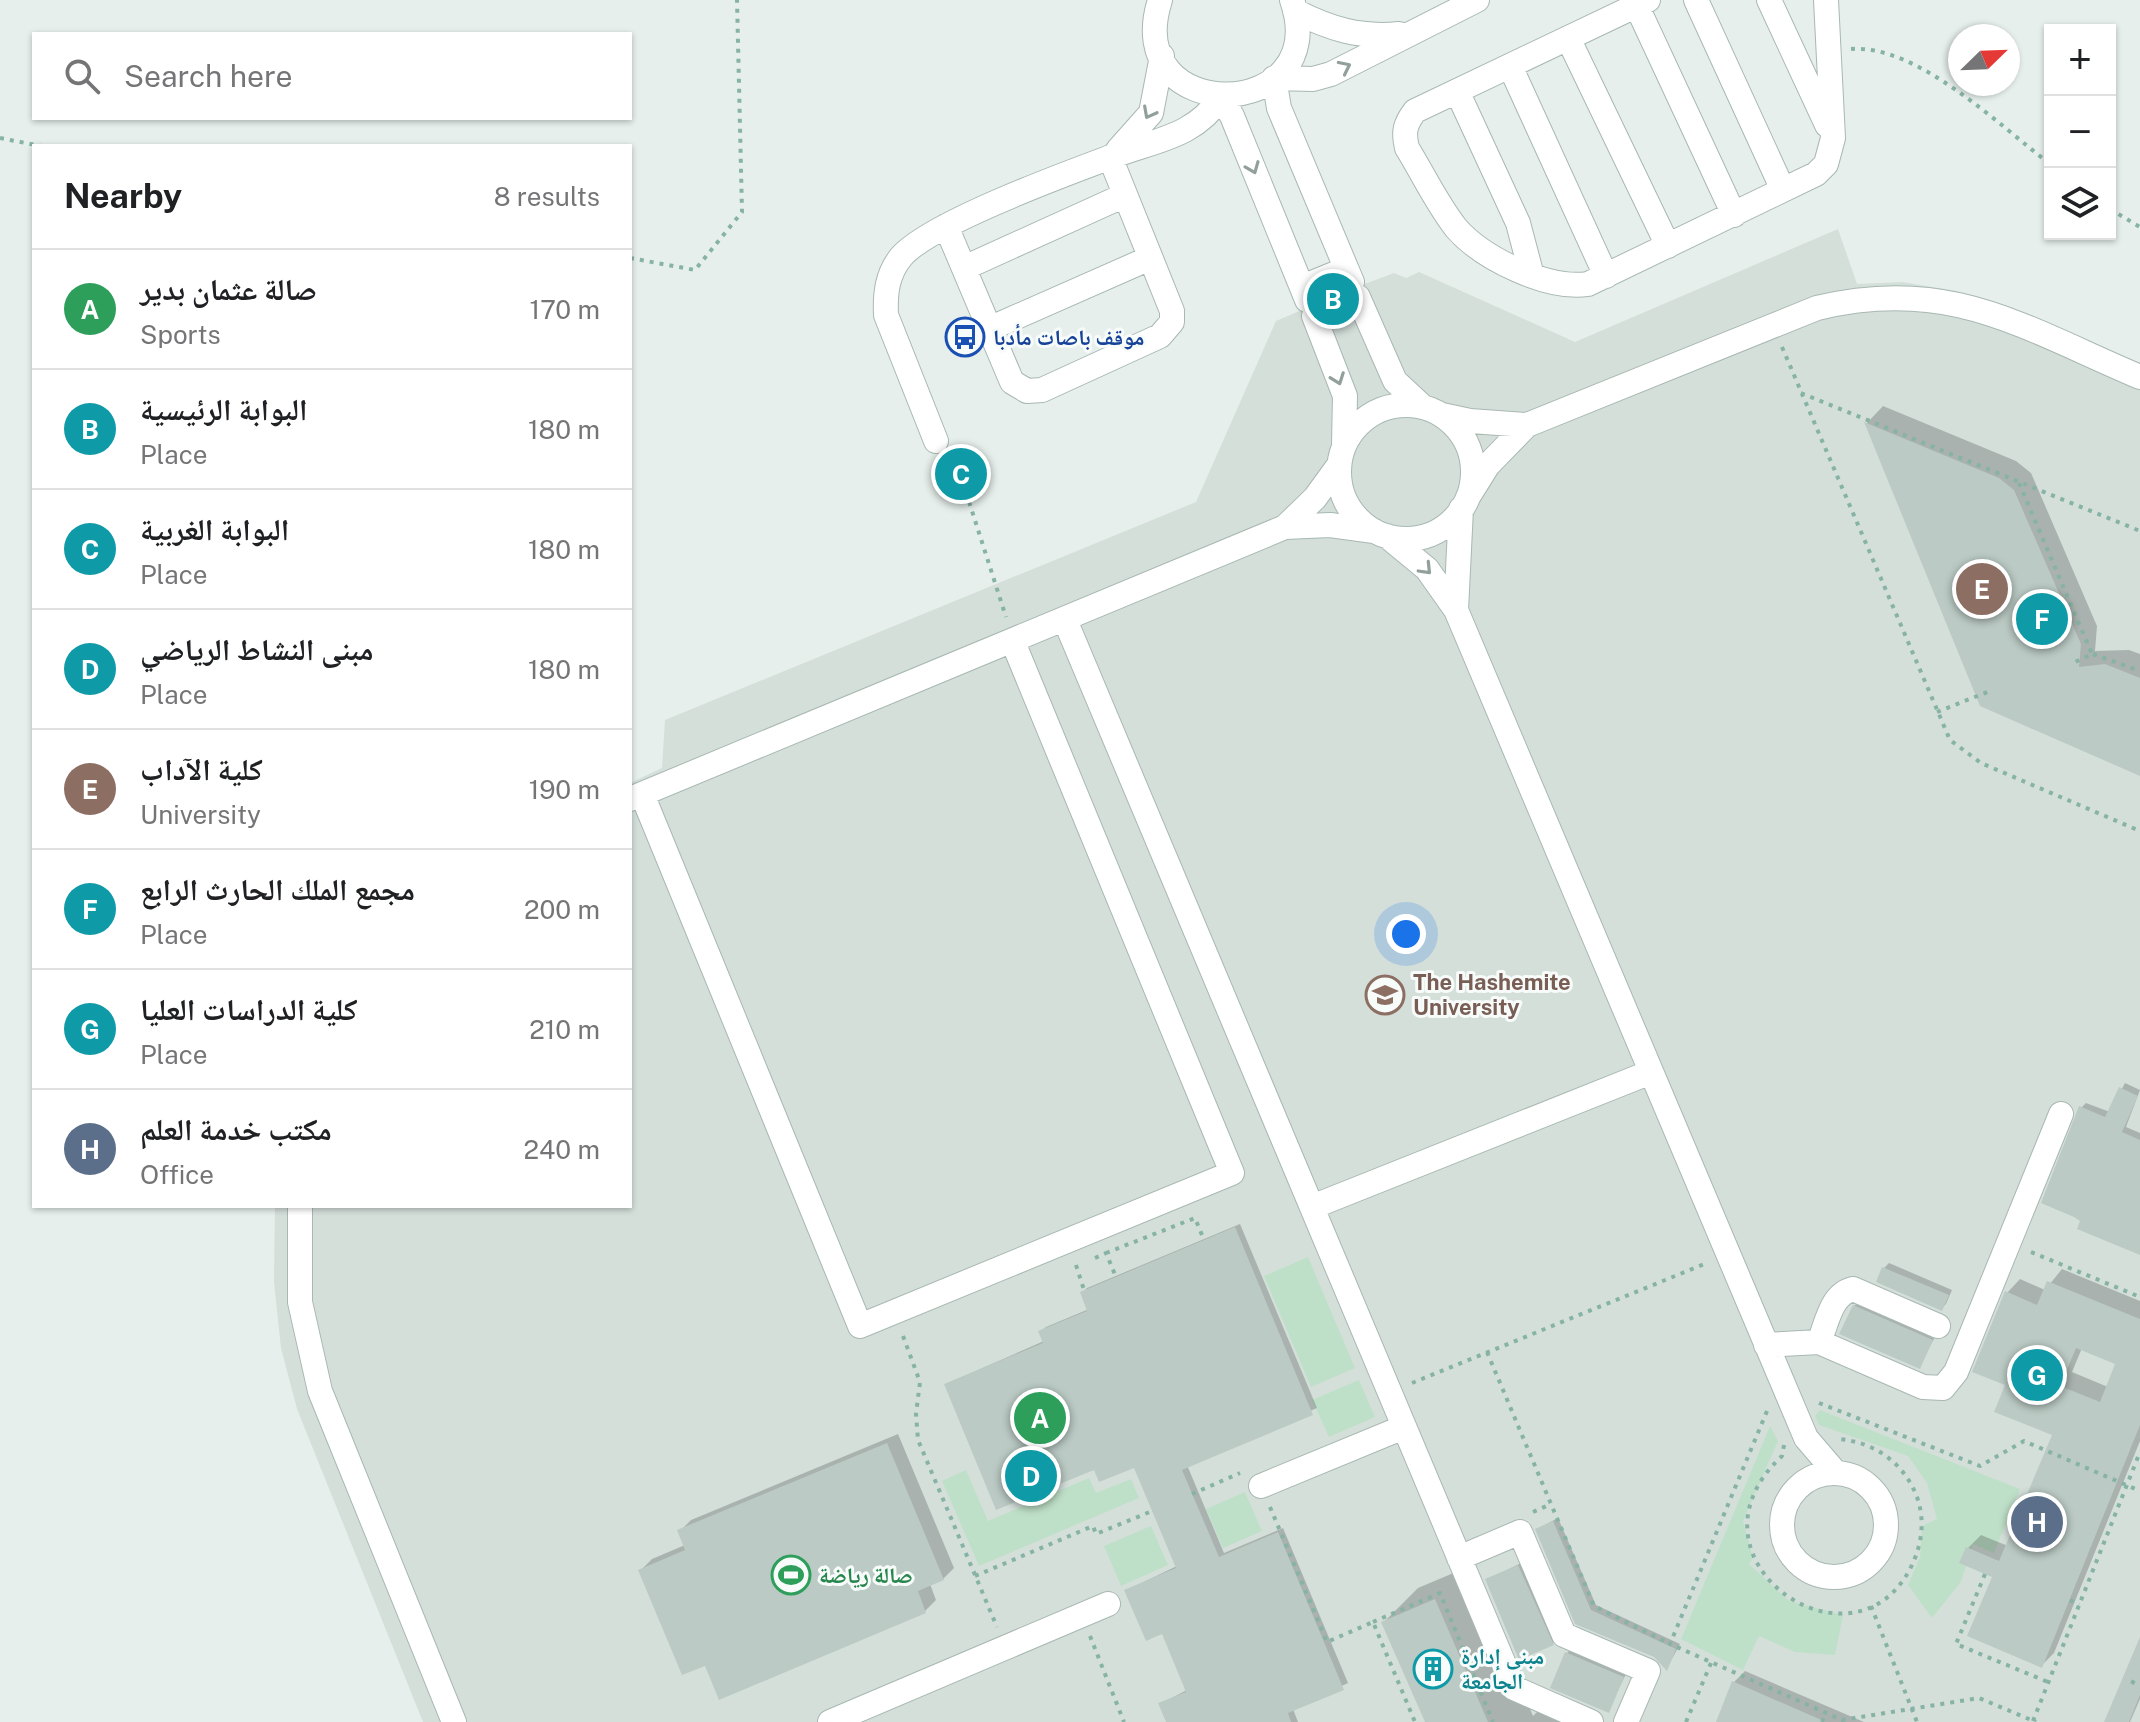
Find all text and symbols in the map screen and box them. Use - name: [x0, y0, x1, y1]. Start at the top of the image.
- north arrow: [1948, 24, 2020, 96]
- map controls: [2044, 24, 2116, 240]
- button: +: [2044, 24, 2116, 96]
- search box: [32, 32, 632, 120]
- icon: search: [60, 54, 104, 98]
- text: Search here: [124, 58, 292, 94]
- one-way arrow: [1337, 61, 1351, 77]
- button: −: [2044, 96, 2116, 168]
- one-way arrow: [1144, 105, 1159, 120]
- one-way arrow: [1243, 159, 1259, 174]
- button: layers: [2044, 168, 2116, 240]
- text: Nearby: [64, 176, 182, 216]
- text: 8 results: [494, 181, 600, 212]
- pin: B: [1307, 269, 1359, 329]
- text: صالة عثمان بدير: [140, 271, 317, 307]
- text: A: [81, 294, 99, 325]
- text: 170 m: [530, 294, 600, 325]
- bus stop icon: موقف باصات مأدبا: [944, 316, 986, 358]
- text: Sports: [140, 319, 221, 350]
- place label: موقف باصات مأدبا: [993, 323, 1144, 351]
- one-way arrow: [1328, 371, 1345, 385]
- text: البوابة الرئيسية: [140, 391, 308, 427]
- text: B: [81, 414, 99, 445]
- text: 180 m: [528, 414, 600, 445]
- text: Place: [140, 439, 207, 470]
- pin: C: [935, 444, 987, 504]
- text: البوابة الغربية: [140, 511, 289, 547]
- text: C: [81, 534, 99, 565]
- text: 180 m: [528, 534, 600, 565]
- text: Place: [140, 559, 207, 590]
- pin: E: [1956, 559, 2008, 619]
- one-way arrow: [1416, 560, 1431, 574]
- pin: F: [2016, 589, 2068, 649]
- text: مبنى النشاط الرياضي: [140, 631, 373, 667]
- text: D: [81, 654, 99, 685]
- text: 180 m: [528, 654, 600, 685]
- text: Place: [140, 679, 207, 710]
- text: كلية الآداب: [140, 751, 263, 787]
- text: E: [82, 774, 98, 805]
- text: 190 m: [529, 774, 600, 805]
- text: University: [140, 799, 261, 830]
- text: مجمع الملك الحارث الرابع: [140, 871, 415, 907]
- text: F: [82, 894, 98, 925]
- text: 200 m: [524, 894, 600, 925]
- your location: [1386, 914, 1426, 954]
- text: Place: [140, 919, 207, 950]
- place label: The Hashemite University: [1413, 969, 1571, 1020]
- school or university icon: The Hashemite University: [1364, 974, 1406, 1016]
- text: كلية الدراسات العليا: [140, 991, 357, 1027]
- text: G: [80, 1014, 100, 1045]
- text: 210 m: [529, 1014, 600, 1045]
- text: Place: [140, 1039, 207, 1070]
- text: مكتب خدمة العلم: [140, 1111, 332, 1147]
- text: H: [80, 1134, 100, 1165]
- text: 240 m: [523, 1134, 600, 1165]
- text: Office: [140, 1159, 214, 1190]
- pin: G: [2011, 1345, 2063, 1405]
- pin: A: [1014, 1388, 1066, 1448]
- pin: D: [1005, 1446, 1057, 1506]
- pin: H: [2011, 1492, 2063, 1552]
- sports icon: صالة رياضة: [770, 1554, 812, 1596]
- place label: صالة رياضة: [819, 1562, 913, 1588]
- place label: مبنى إدارة الجامعة: [1461, 1643, 1544, 1694]
- building icon: مبنى إدارة الجامعة: [1412, 1648, 1454, 1690]

